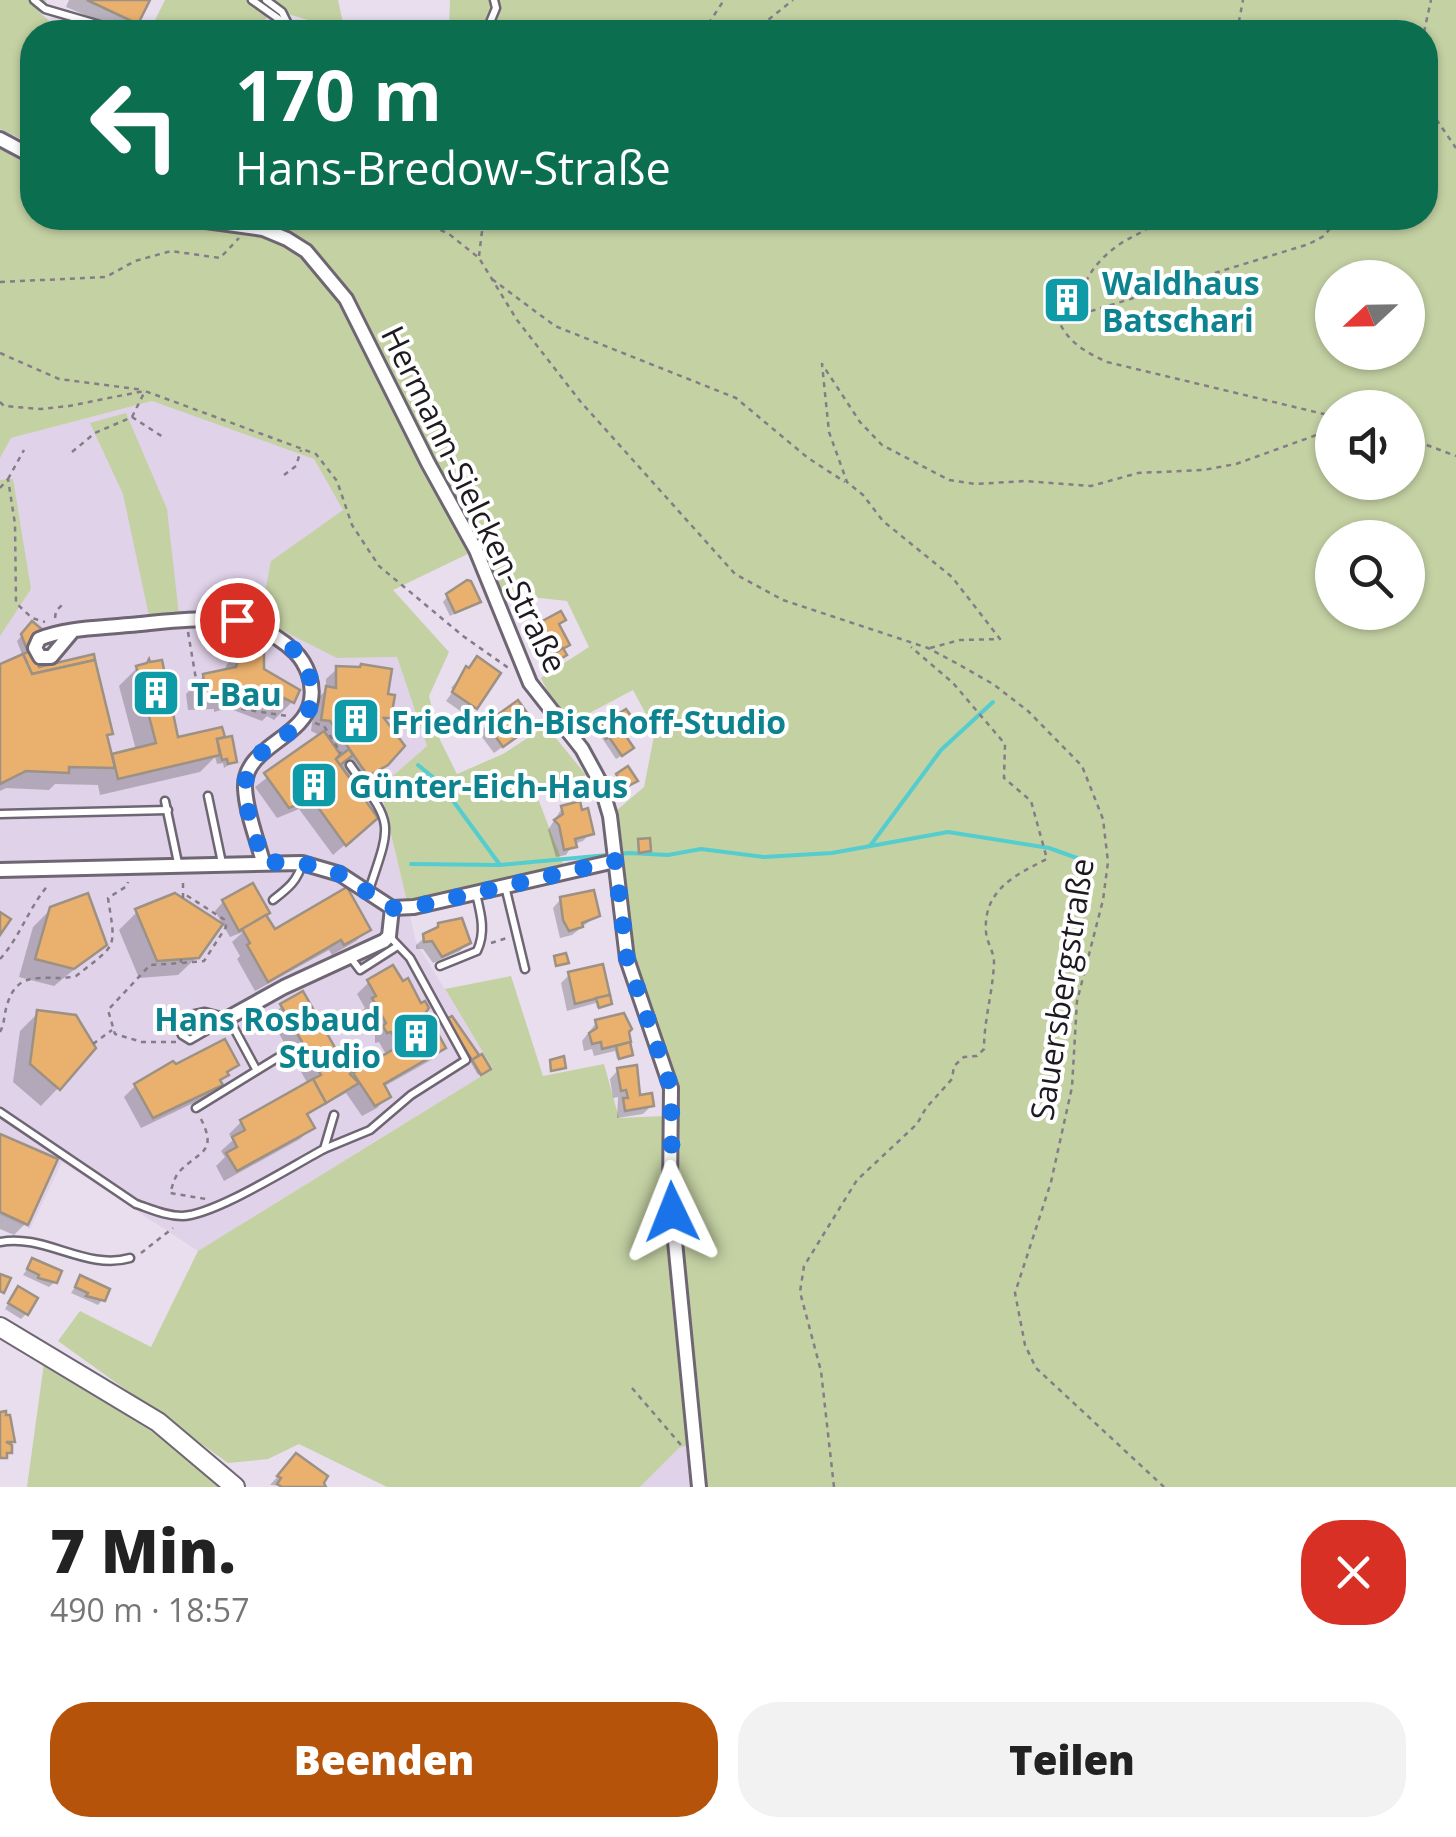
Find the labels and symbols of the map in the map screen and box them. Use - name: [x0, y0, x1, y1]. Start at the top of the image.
- north arrow: [1315, 260, 1425, 370]
- place label: Waldhaus Batschari: [1102, 261, 1260, 341]
- building icon: Waldhaus Batschari: [1041, 274, 1093, 326]
- street label: Hermann-Sielcken-Straße: [372, 318, 578, 680]
- pin: [195, 578, 280, 663]
- building icon: T-Bau: [130, 667, 182, 719]
- place label: T-Bau: [191, 672, 282, 715]
- building icon: Friedrich-Bischoff-Studio: [330, 695, 382, 747]
- place label: Friedrich-Bischoff-Studio: [391, 700, 786, 743]
- building icon: Günter-Eich-Haus: [288, 759, 340, 811]
- place label: Günter-Eich-Haus: [349, 764, 628, 807]
- street label: Sauersbergstraße: [1019, 855, 1103, 1123]
- place label: Hans Rosbaud Studio: [154, 997, 381, 1077]
- building icon: Hans Rosbaud Studio: [390, 1010, 442, 1062]
- position arrow: [620, 1160, 724, 1264]

